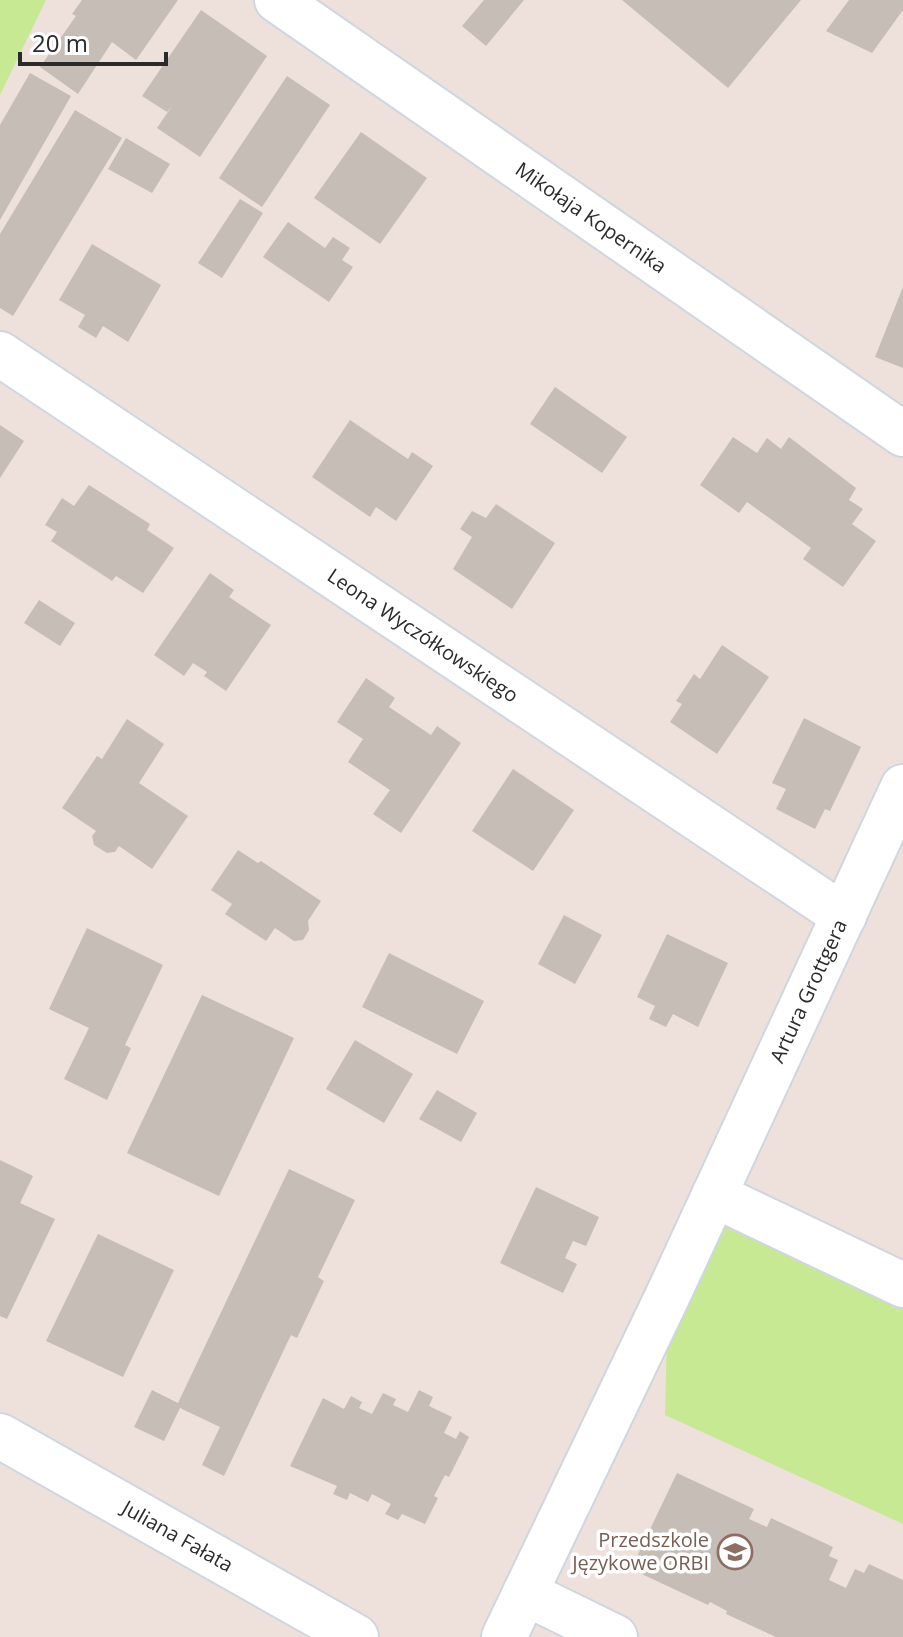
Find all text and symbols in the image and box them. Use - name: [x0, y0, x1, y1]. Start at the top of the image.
- scale bar: [20, 16, 166, 66]
- text: 20 m: [32, 26, 88, 59]
- street label: Mikołaja Kopernika: [510, 155, 672, 279]
- street label: Leona Wyczółkowskiego: [322, 562, 524, 708]
- street label: Artura Grottgera: [763, 915, 853, 1067]
- street label: Juliana Fałata: [116, 1493, 238, 1578]
- place label: Przedszkole Językowe ORBI: [570, 1526, 709, 1576]
- school or university icon: Przedszkole Językowe ORBI: [716, 1533, 754, 1571]

